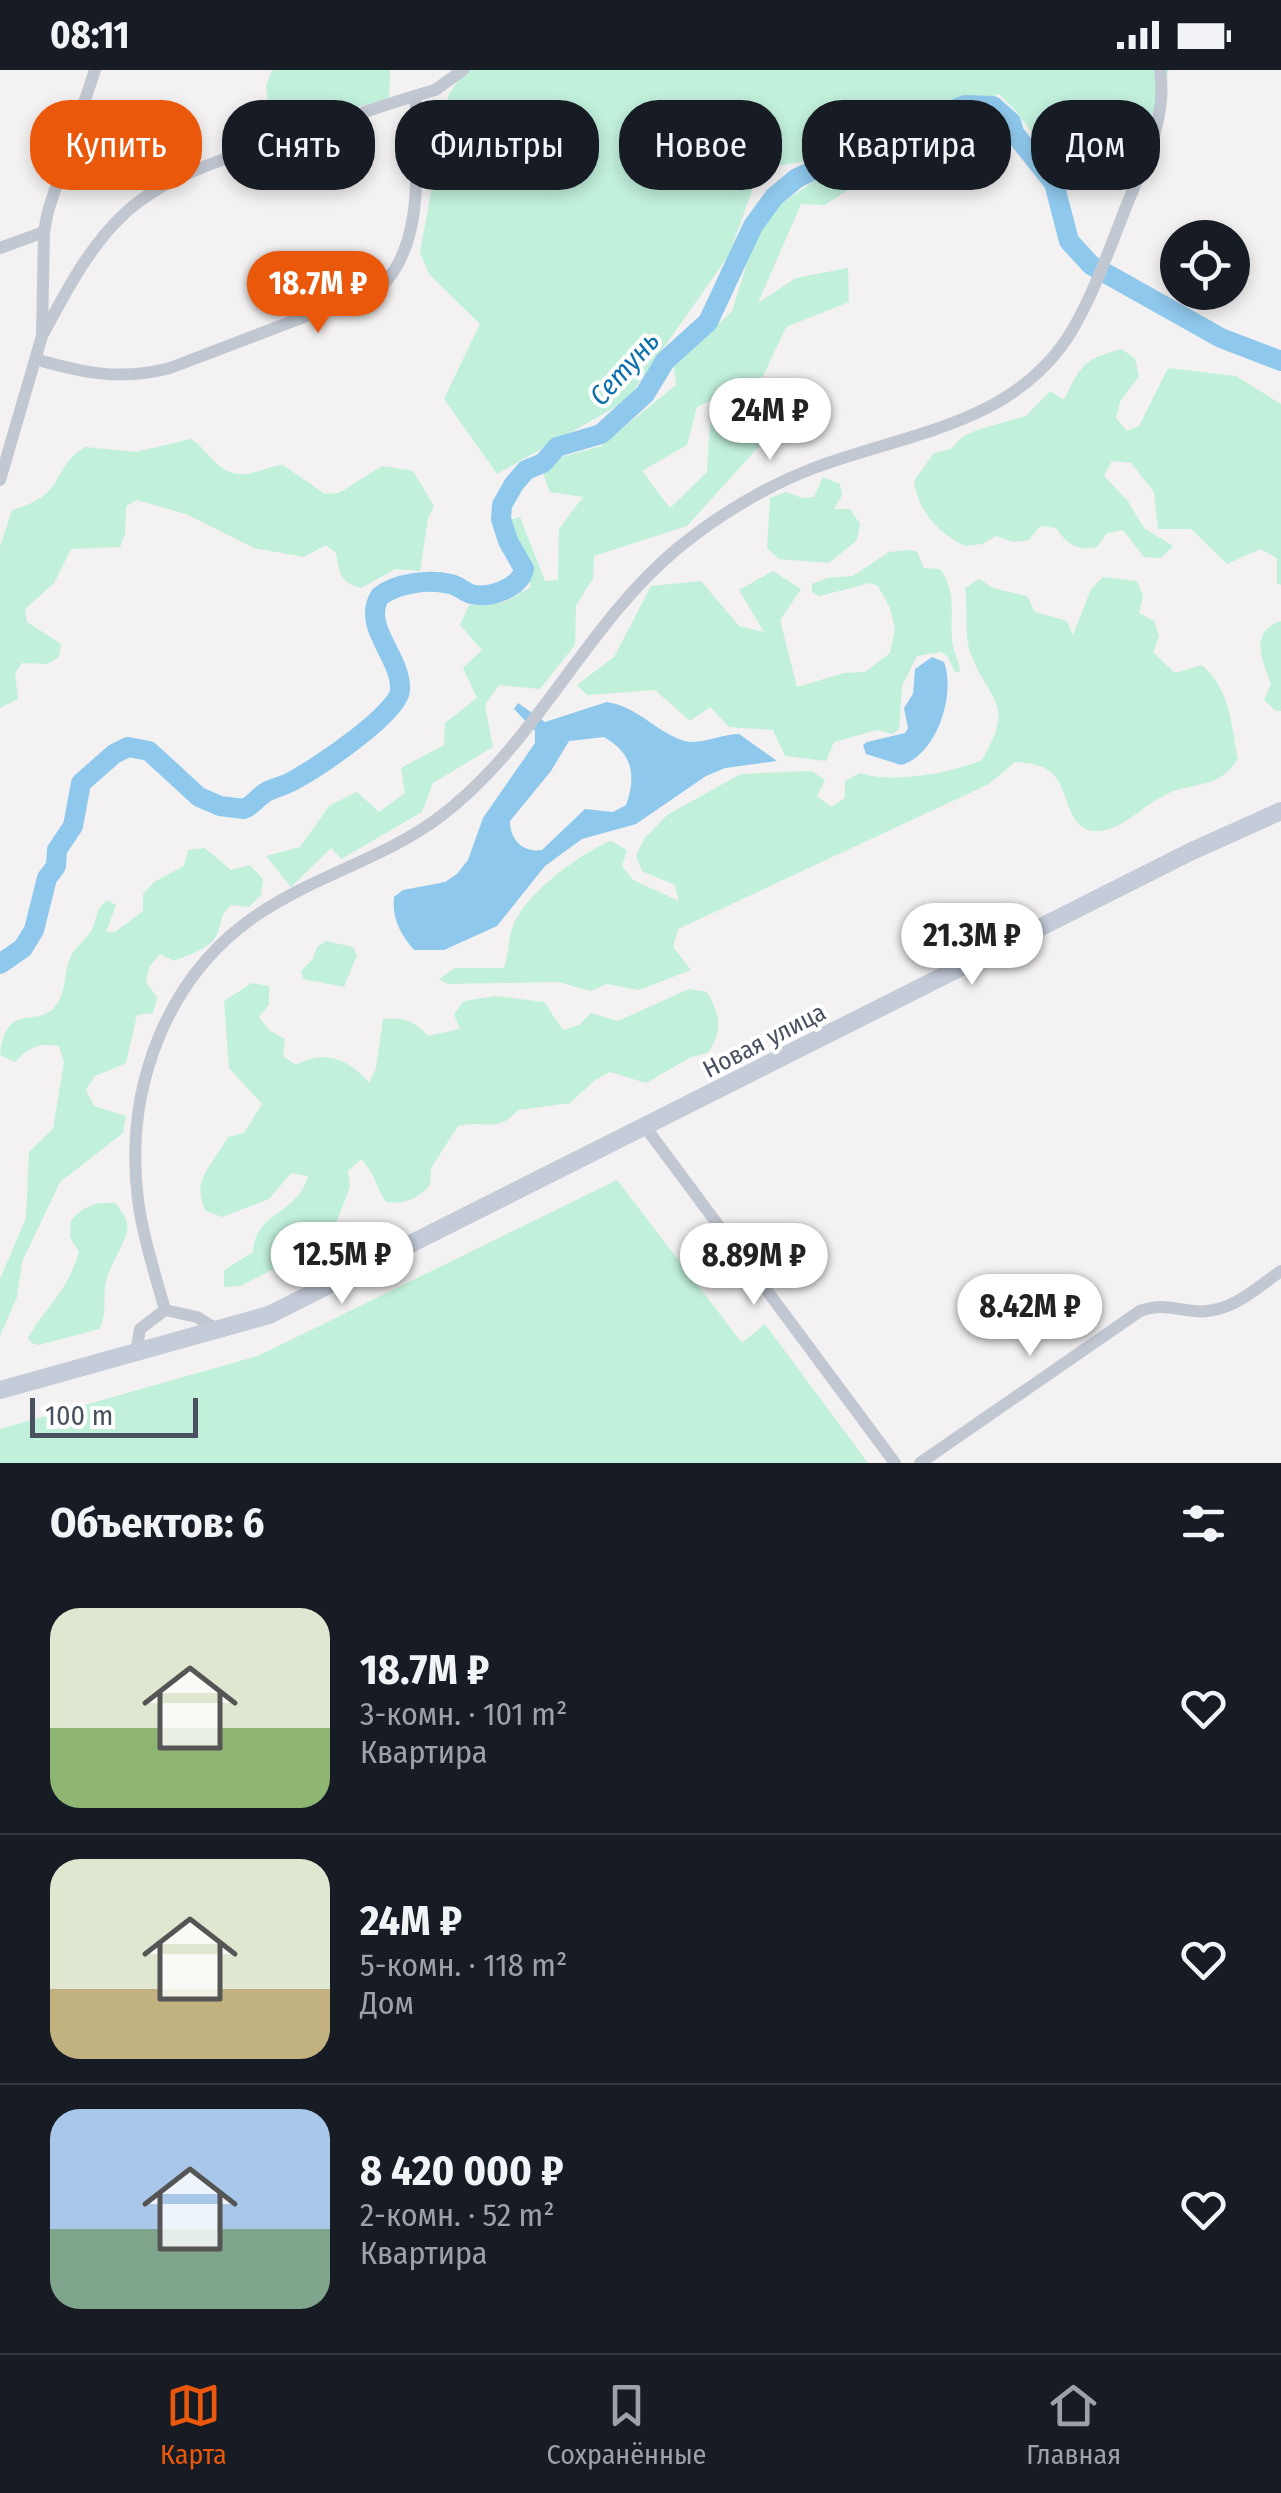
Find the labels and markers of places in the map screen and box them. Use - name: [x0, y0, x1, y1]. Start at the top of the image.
- pin: 18.7M ₽: [226, 251, 410, 336]
- pin: 24M ₽: [700, 378, 840, 463]
- pin: 21.3M ₽: [880, 903, 1064, 988]
- pin: 12.5M ₽: [250, 1222, 434, 1307]
- pin: 8.89M ₽: [662, 1223, 846, 1308]
- pin: 8.42M ₽: [938, 1274, 1122, 1359]

